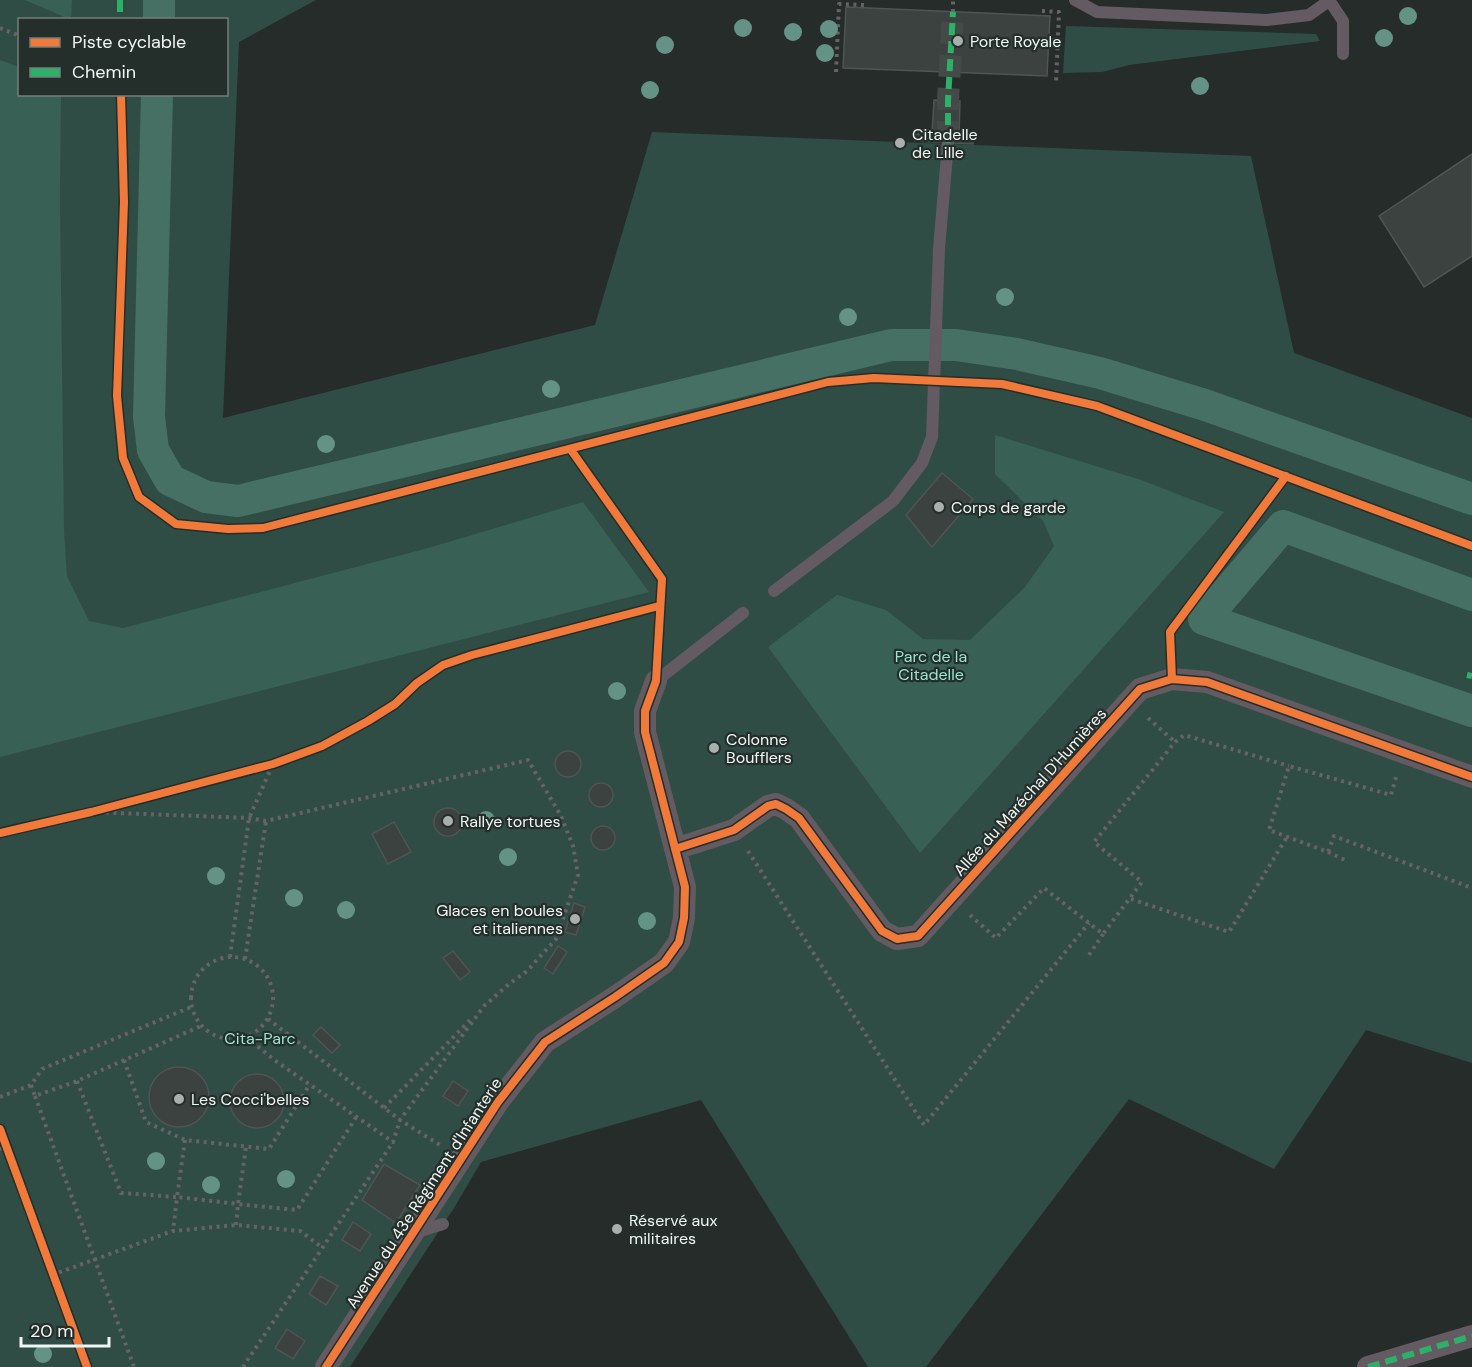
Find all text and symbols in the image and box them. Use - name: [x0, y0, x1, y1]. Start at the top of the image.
- legend: [18, 18, 228, 96]
- text: Piste cyclable: [72, 30, 186, 54]
- place label: Porte Royale: [970, 31, 1061, 52]
- marker: Porte Royale: [951, 34, 965, 48]
- text: Chemin: [72, 60, 136, 84]
- place label: Citadelle de Lille: [912, 124, 978, 163]
- marker: Citadelle de Lille: [893, 136, 907, 150]
- place label: Corps de garde: [951, 497, 1066, 518]
- marker: Corps de garde: [932, 500, 946, 514]
- park label: Parc de la Citadelle: [895, 646, 967, 685]
- street label: Allée du Maréchal D'Humières: [949, 704, 1111, 880]
- place label: Colonne Boufflers: [726, 729, 792, 768]
- marker: Colonne Boufflers: [707, 741, 721, 755]
- place label: Rallye tortues: [460, 811, 561, 832]
- marker: Rallye tortues: [441, 814, 455, 828]
- place label: Glaces en boules et italiennes: [436, 900, 563, 939]
- marker: Glaces en boules et italiennes: [568, 912, 582, 926]
- park label: Cita-Parc: [224, 1028, 296, 1049]
- street label: Avenue du 43e Régiment d'Infanterie: [341, 1074, 507, 1312]
- place label: Les Cocci'belles: [191, 1089, 309, 1110]
- marker: Les Cocci'belles: [172, 1092, 186, 1106]
- place label: Réservé aux militaires: [629, 1210, 717, 1249]
- marker: Réservé aux militaires: [610, 1222, 624, 1236]
- scale bar: [21, 1310, 110, 1348]
- text: 20 m: [30, 1319, 73, 1343]

